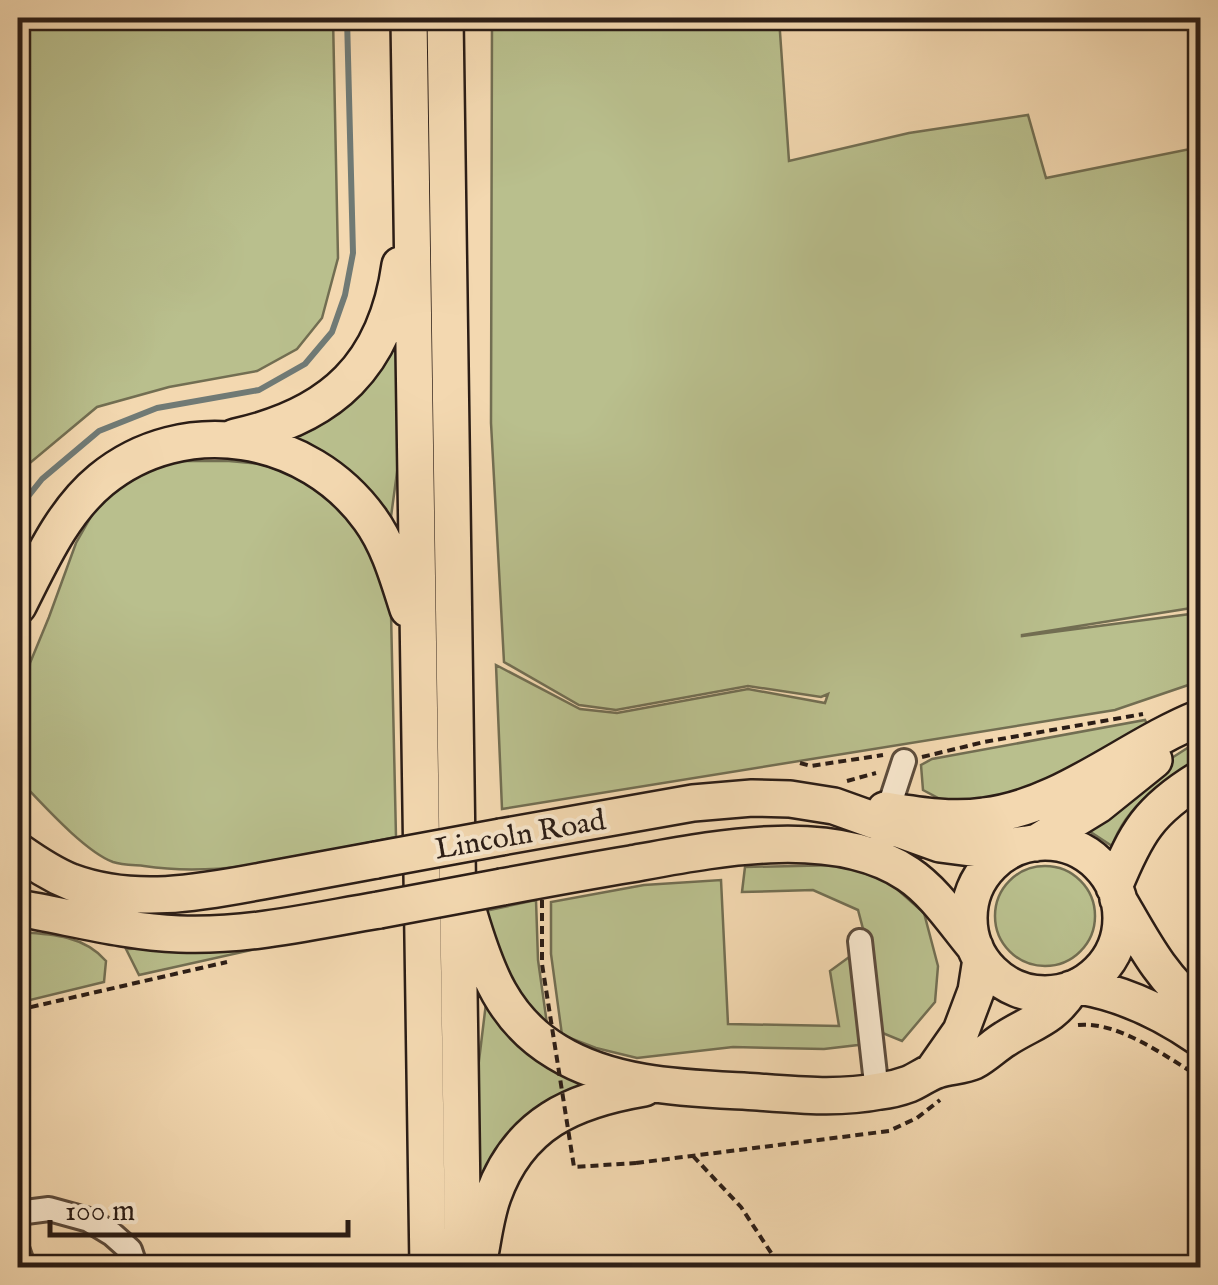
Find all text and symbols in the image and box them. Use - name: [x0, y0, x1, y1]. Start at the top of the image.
- street label: Lincoln Road: [432, 802, 610, 870]
- scale bar: [50, 1175, 348, 1237]
- text: 100 m: [65, 1193, 135, 1231]

